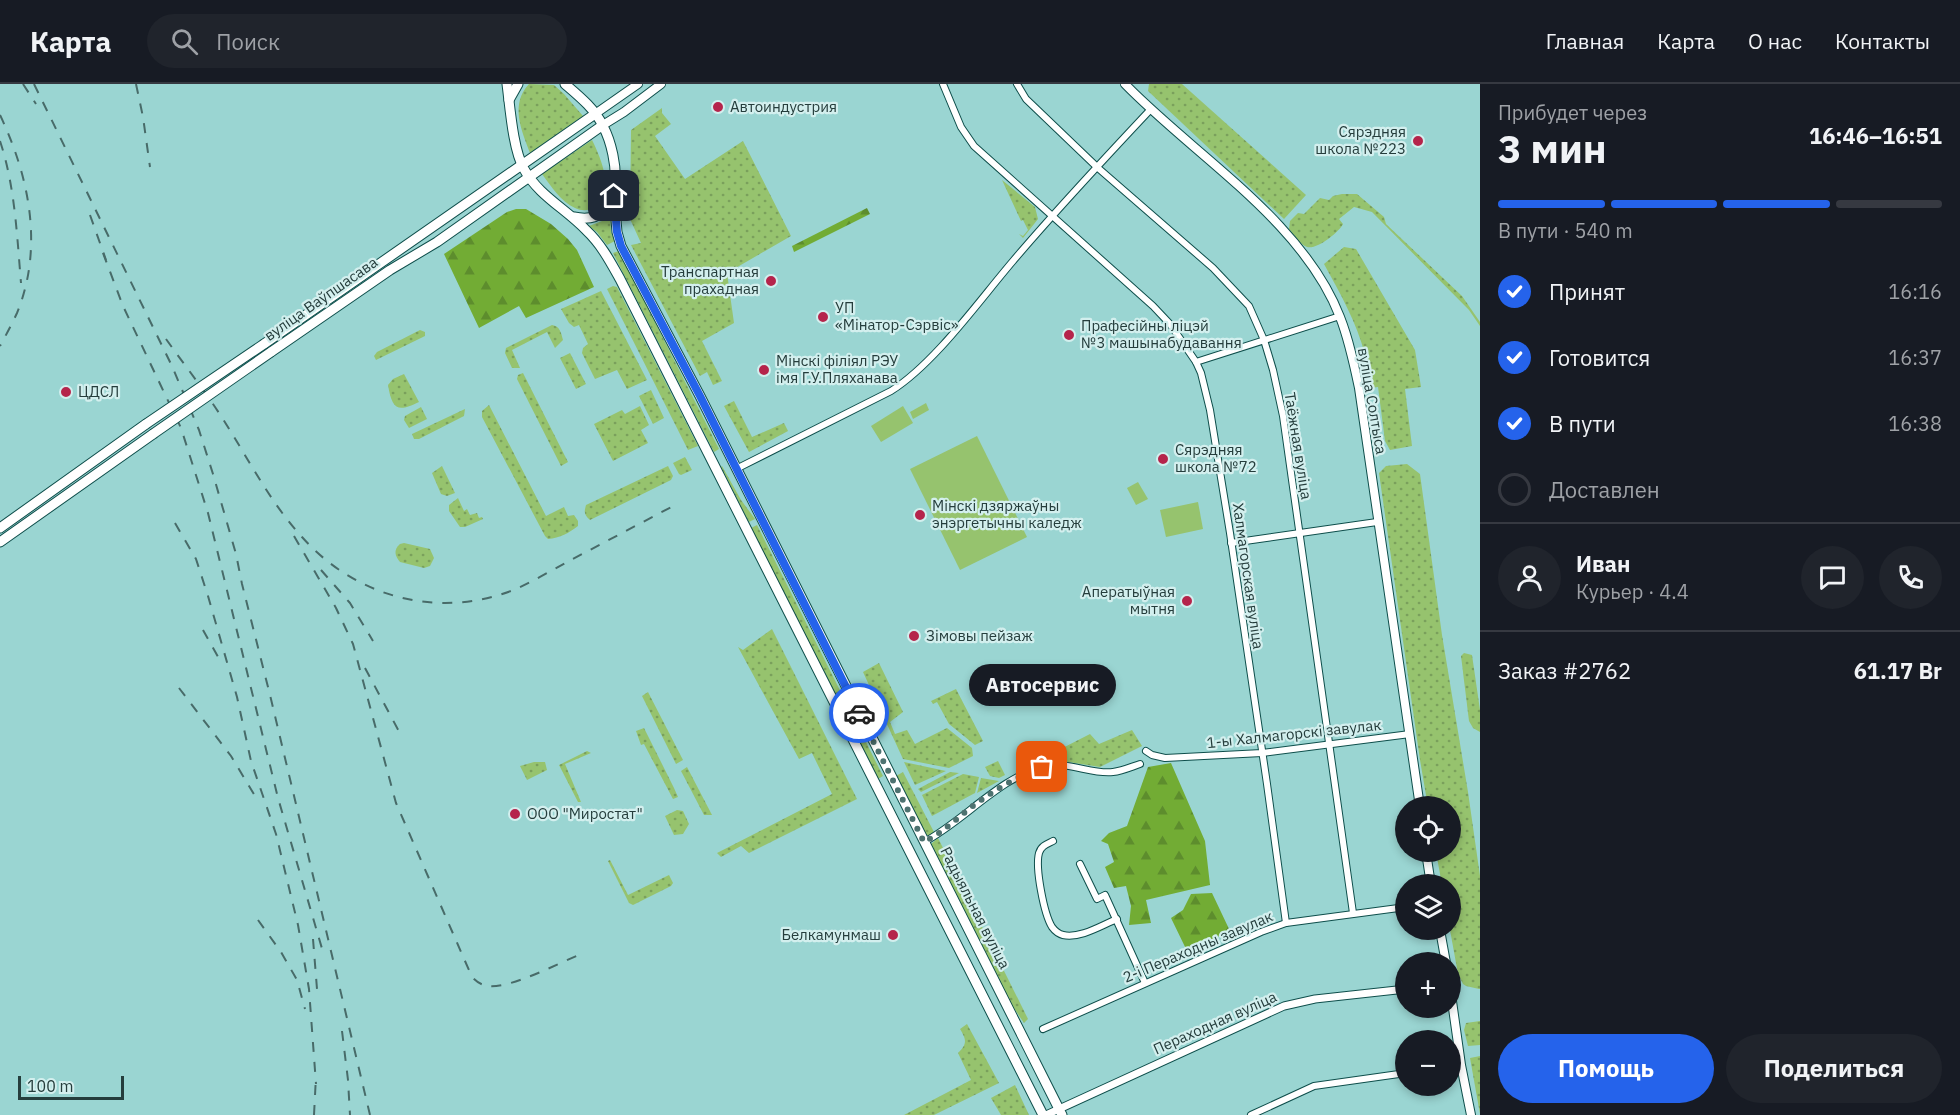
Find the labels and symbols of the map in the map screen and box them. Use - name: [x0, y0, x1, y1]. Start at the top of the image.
- place label: Автоиндустрия: [730, 97, 837, 116]
- marker: Автоиндустрия: [711, 100, 725, 114]
- place label: Сярэдняя школа №223: [1315, 122, 1406, 158]
- marker: Сярэдняя школа №223: [1411, 134, 1425, 148]
- pin: [588, 170, 639, 221]
- street label: вуліца Ваўпшасава: [260, 252, 381, 345]
- place label: Транспартная прахадная: [661, 262, 759, 298]
- marker: Транспартная прахадная: [764, 274, 778, 288]
- place label: УП «Мінатор-Сэрвіс»: [835, 298, 959, 334]
- marker: УП «Мінатор-Сэрвіс»: [816, 310, 830, 324]
- place label: Прафесійны ліцэй №3 машынабудавання: [1081, 316, 1242, 352]
- marker: Прафесійны ліцэй №3 машынабудавання: [1062, 328, 1076, 342]
- street label: вуліца Солтыса: [1354, 346, 1391, 456]
- place label: Мінскі філіял РЭУ імя Г.У.Пляханава: [776, 351, 898, 387]
- marker: Мінскі філіял РЭУ імя Г.У.Пляханава: [757, 363, 771, 377]
- place label: ЦДСЛ: [78, 382, 119, 401]
- marker: ЦДСЛ: [59, 385, 73, 399]
- street label: Таёжная вуліца: [1281, 391, 1316, 501]
- place label: Сярэдняя школа №72: [1175, 440, 1257, 476]
- marker: Сярэдняя школа №72: [1156, 452, 1170, 466]
- place label: Мінскі дзяржаўны энэргетычны каледж: [932, 496, 1082, 532]
- street label: Халмагорская вуліца: [1229, 502, 1268, 650]
- marker: Мінскі дзяржаўны энэргетычны каледж: [913, 508, 927, 522]
- place label: Аператыўная мытня: [1082, 582, 1175, 618]
- marker: Аператыўная мытня: [1180, 594, 1194, 608]
- place label: Зімовы пейзаж: [926, 626, 1033, 645]
- marker: Зімовы пейзаж: [907, 629, 921, 643]
- callout: Автосервис: [968, 665, 1116, 707]
- courier: [829, 683, 889, 743]
- street label: 1-ы Халмагорскі завулак: [1206, 715, 1382, 752]
- pin: [1016, 741, 1067, 792]
- place label: ООО "Миростат": [527, 804, 643, 823]
- marker: ООО "Миростат": [508, 807, 522, 821]
- street label: Радыяльная вуліца: [936, 844, 1014, 972]
- street label: 2-і Пераходны завулак: [1120, 906, 1276, 987]
- place label: Белкамунмаш: [781, 925, 881, 944]
- marker: Белкамунмаш: [886, 928, 900, 942]
- street label: Пераходная вуліца: [1150, 987, 1280, 1058]
- scale bar: [18, 1073, 124, 1100]

